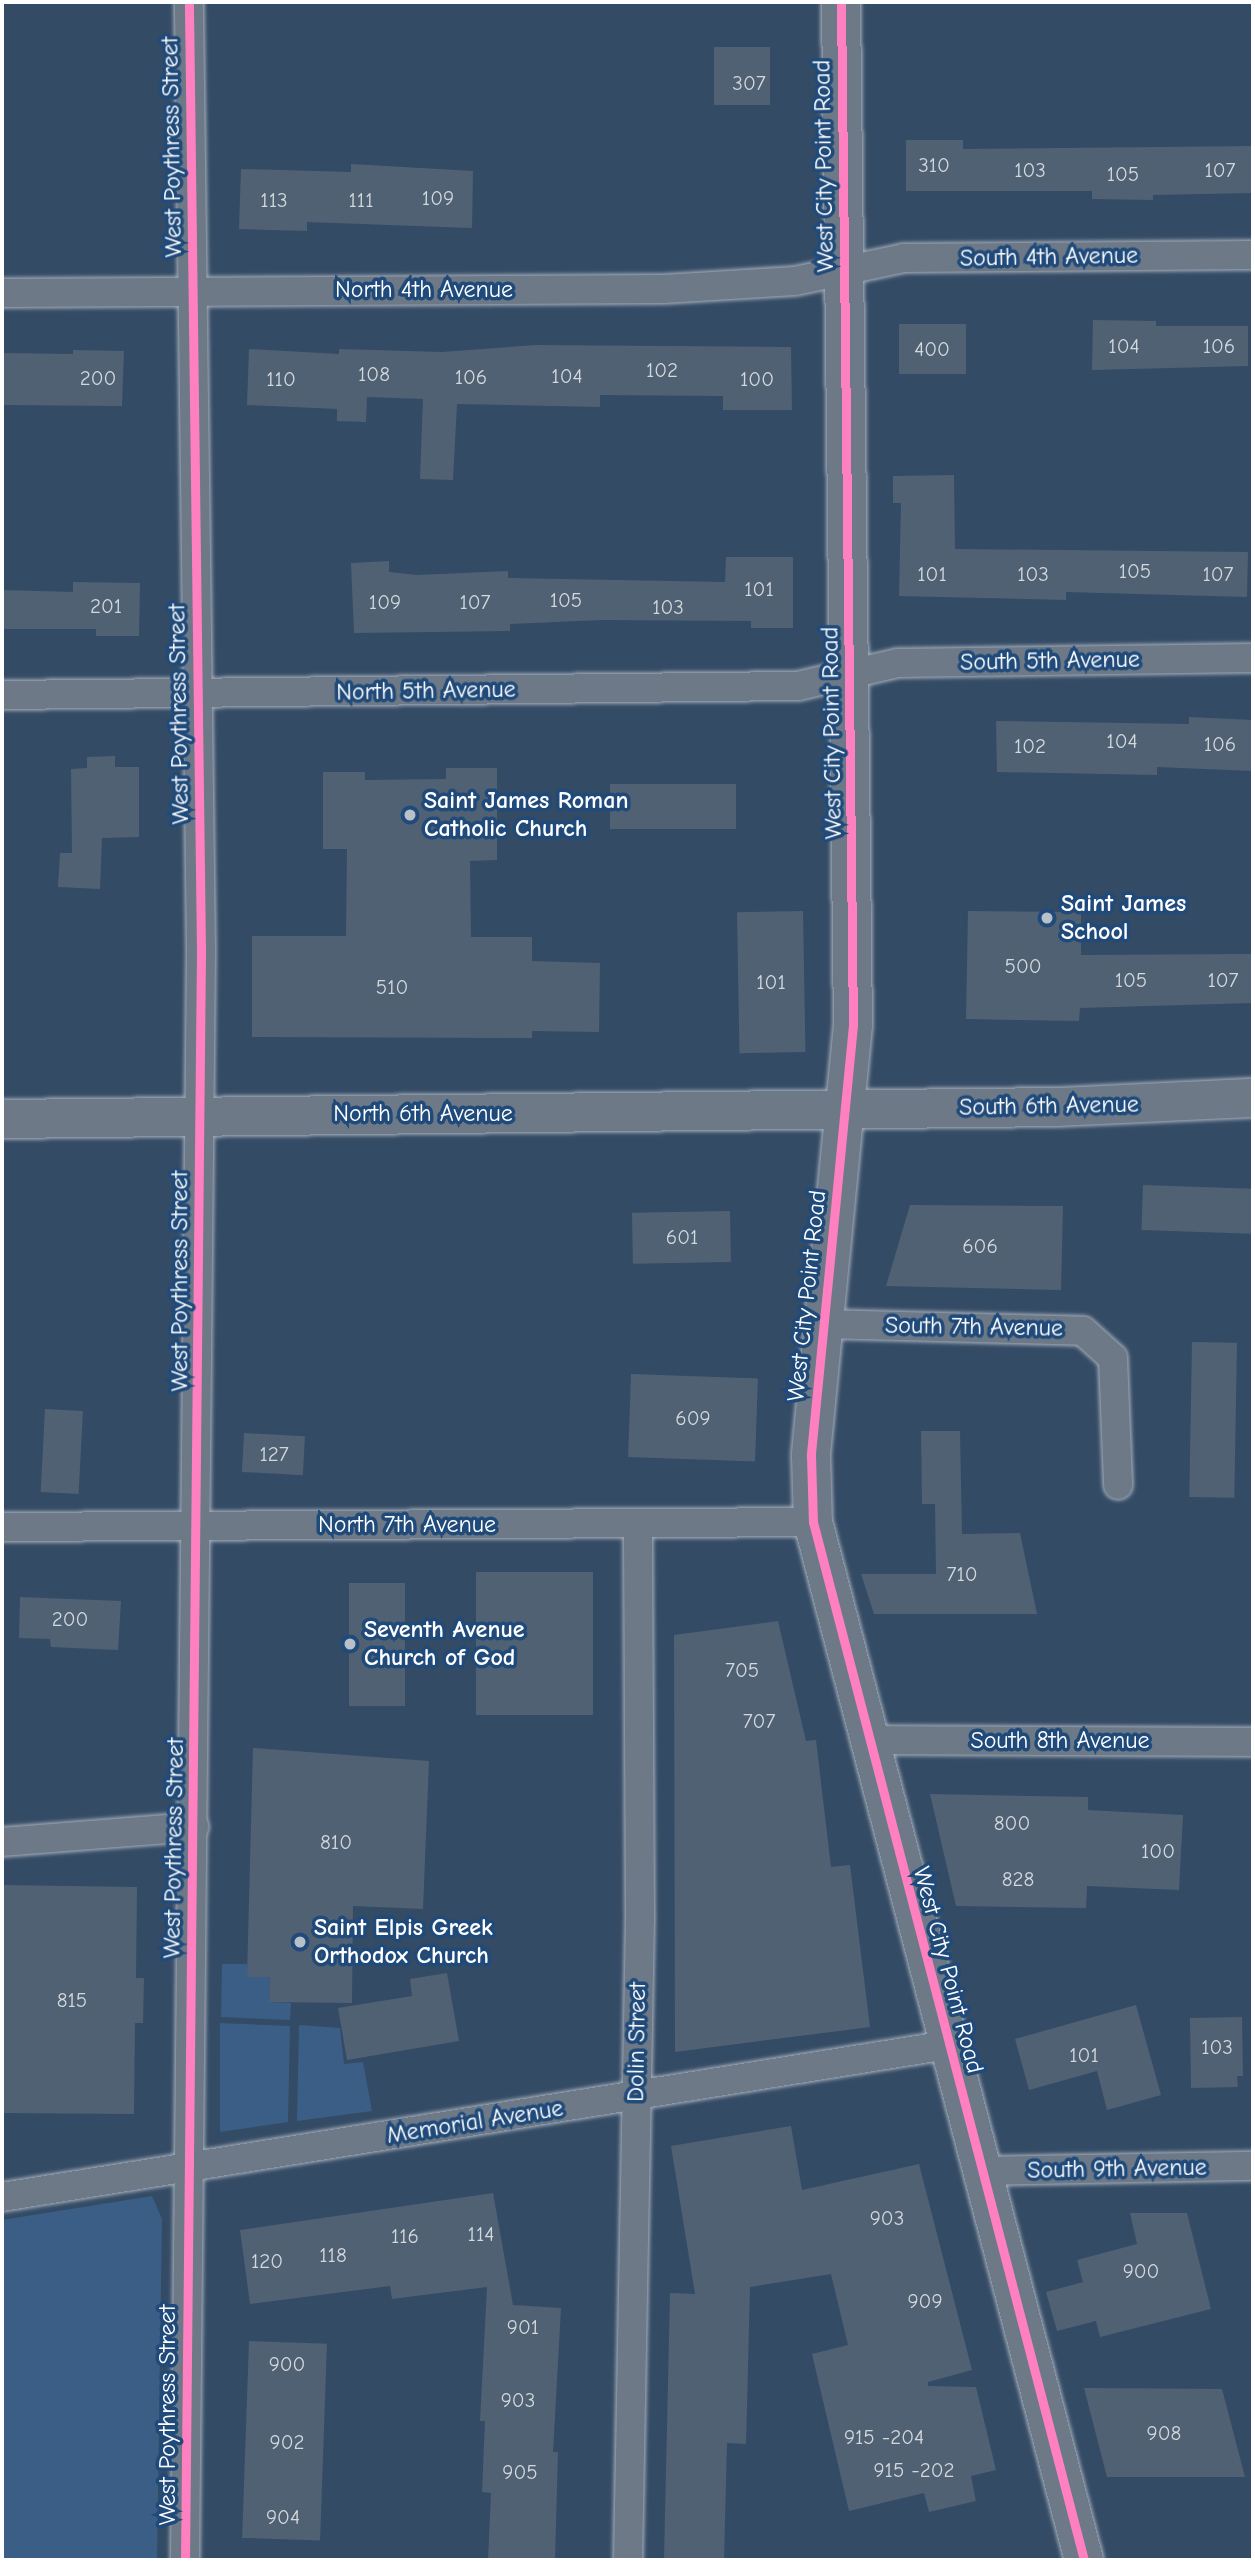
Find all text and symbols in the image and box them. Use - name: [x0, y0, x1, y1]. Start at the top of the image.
- street label: West Poythress Street: [156, 36, 188, 258]
- street label: West City Point Road: [808, 60, 840, 272]
- house number: 307: [732, 70, 766, 96]
- house number: 310: [918, 152, 950, 178]
- house number: 103: [1014, 157, 1046, 183]
- house number: 107: [1204, 157, 1236, 183]
- house number: 105: [1107, 161, 1139, 187]
- house number: 109: [422, 185, 454, 211]
- house number: 113: [260, 187, 288, 213]
- house number: 111: [349, 187, 373, 213]
- street label: South 4th Avenue: [960, 241, 1138, 273]
- street label: North 4th Avenue: [335, 276, 513, 304]
- house number: 104: [1108, 333, 1140, 359]
- house number: 106: [1203, 333, 1235, 359]
- house number: 400: [914, 336, 950, 362]
- house number: 102: [646, 357, 678, 383]
- house number: 108: [358, 361, 390, 387]
- house number: 104: [551, 363, 583, 389]
- house number: 106: [455, 364, 487, 390]
- house number: 200: [80, 365, 116, 391]
- house number: 110: [266, 366, 296, 392]
- house number: 100: [740, 366, 774, 392]
- house number: 105: [1119, 558, 1151, 584]
- house number: 101: [917, 561, 947, 587]
- house number: 103: [1017, 561, 1049, 587]
- house number: 107: [1202, 561, 1234, 587]
- house number: 101: [744, 576, 774, 602]
- house number: 105: [550, 587, 582, 613]
- house number: 109: [369, 589, 401, 615]
- house number: 107: [459, 589, 491, 615]
- house number: 201: [90, 593, 122, 619]
- house number: 103: [652, 594, 684, 620]
- street label: West Poythress Street: [163, 603, 195, 825]
- street label: West City Point Road: [816, 627, 848, 839]
- street label: South 5th Avenue: [960, 645, 1140, 677]
- street label: North 5th Avenue: [336, 675, 516, 707]
- house number: 104: [1106, 728, 1138, 754]
- house number: 106: [1204, 731, 1236, 757]
- house number: 102: [1014, 733, 1046, 759]
- place label: Saint James Roman Catholic Church: [424, 787, 628, 843]
- marker: Saint James Roman Catholic Church: [402, 807, 418, 823]
- place label: Saint James School: [1061, 890, 1186, 946]
- marker: Saint James School: [1039, 910, 1055, 926]
- house number: 500: [1005, 953, 1041, 979]
- house number: 105: [1115, 967, 1147, 993]
- house number: 107: [1207, 967, 1239, 993]
- house number: 101: [756, 969, 786, 995]
- house number: 510: [376, 974, 408, 1000]
- street label: South 6th Avenue: [959, 1090, 1139, 1122]
- street label: North 6th Avenue: [333, 1100, 513, 1128]
- street label: West Poythress Street: [166, 1171, 194, 1391]
- street label: West City Point Road: [782, 1189, 832, 1403]
- house number: 601: [666, 1224, 698, 1250]
- house number: 606: [962, 1233, 998, 1259]
- street label: South 7th Avenue: [885, 1311, 1063, 1343]
- house number: 609: [675, 1405, 711, 1431]
- house number: 127: [259, 1441, 289, 1467]
- street label: North 7th Avenue: [318, 1511, 496, 1539]
- house number: 710: [946, 1561, 978, 1587]
- house number: 200: [52, 1606, 88, 1632]
- place label: Seventh Avenue Church of God: [364, 1616, 525, 1672]
- marker: Seventh Avenue Church of God: [342, 1636, 358, 1652]
- house number: 705: [725, 1657, 759, 1683]
- house number: 707: [743, 1708, 775, 1734]
- street label: South 8th Avenue: [970, 1727, 1150, 1755]
- street label: West Poythress Street: [158, 1737, 190, 1959]
- house number: 800: [994, 1810, 1030, 1836]
- house number: 810: [320, 1829, 352, 1855]
- house number: 100: [1141, 1838, 1175, 1864]
- street label: West City Point Road: [907, 1864, 989, 2076]
- house number: 828: [1002, 1866, 1034, 1892]
- place label: Saint Elpis Greek Orthodox Church: [314, 1914, 493, 1970]
- marker: Saint Elpis Greek Orthodox Church: [292, 1934, 308, 1950]
- street label: Dolin Street: [622, 1982, 652, 2102]
- house number: 815: [57, 1987, 87, 2013]
- house number: 103: [1201, 2034, 1233, 2060]
- house number: 101: [1069, 2042, 1099, 2068]
- street label: Memorial Avenue: [385, 2094, 565, 2150]
- street label: South 9th Avenue: [1027, 2153, 1207, 2185]
- house number: 903: [870, 2205, 904, 2231]
- house number: 114: [468, 2221, 494, 2247]
- house number: 116: [391, 2223, 419, 2249]
- house number: 118: [319, 2242, 347, 2268]
- house number: 120: [251, 2248, 283, 2274]
- house number: 900: [1123, 2258, 1159, 2284]
- house number: 909: [907, 2288, 943, 2314]
- street label: West Poythress Street: [154, 2305, 182, 2525]
- house number: 901: [507, 2314, 539, 2340]
- house number: 900: [269, 2351, 305, 2377]
- house number: 903: [501, 2387, 535, 2413]
- house number: 908: [1147, 2420, 1181, 2446]
- house number: 915 -204: [844, 2424, 924, 2450]
- house number: 902: [270, 2429, 304, 2455]
- house number: 915 -202: [873, 2457, 955, 2483]
- house number: 905: [502, 2459, 538, 2485]
- house number: 904: [266, 2504, 300, 2530]

